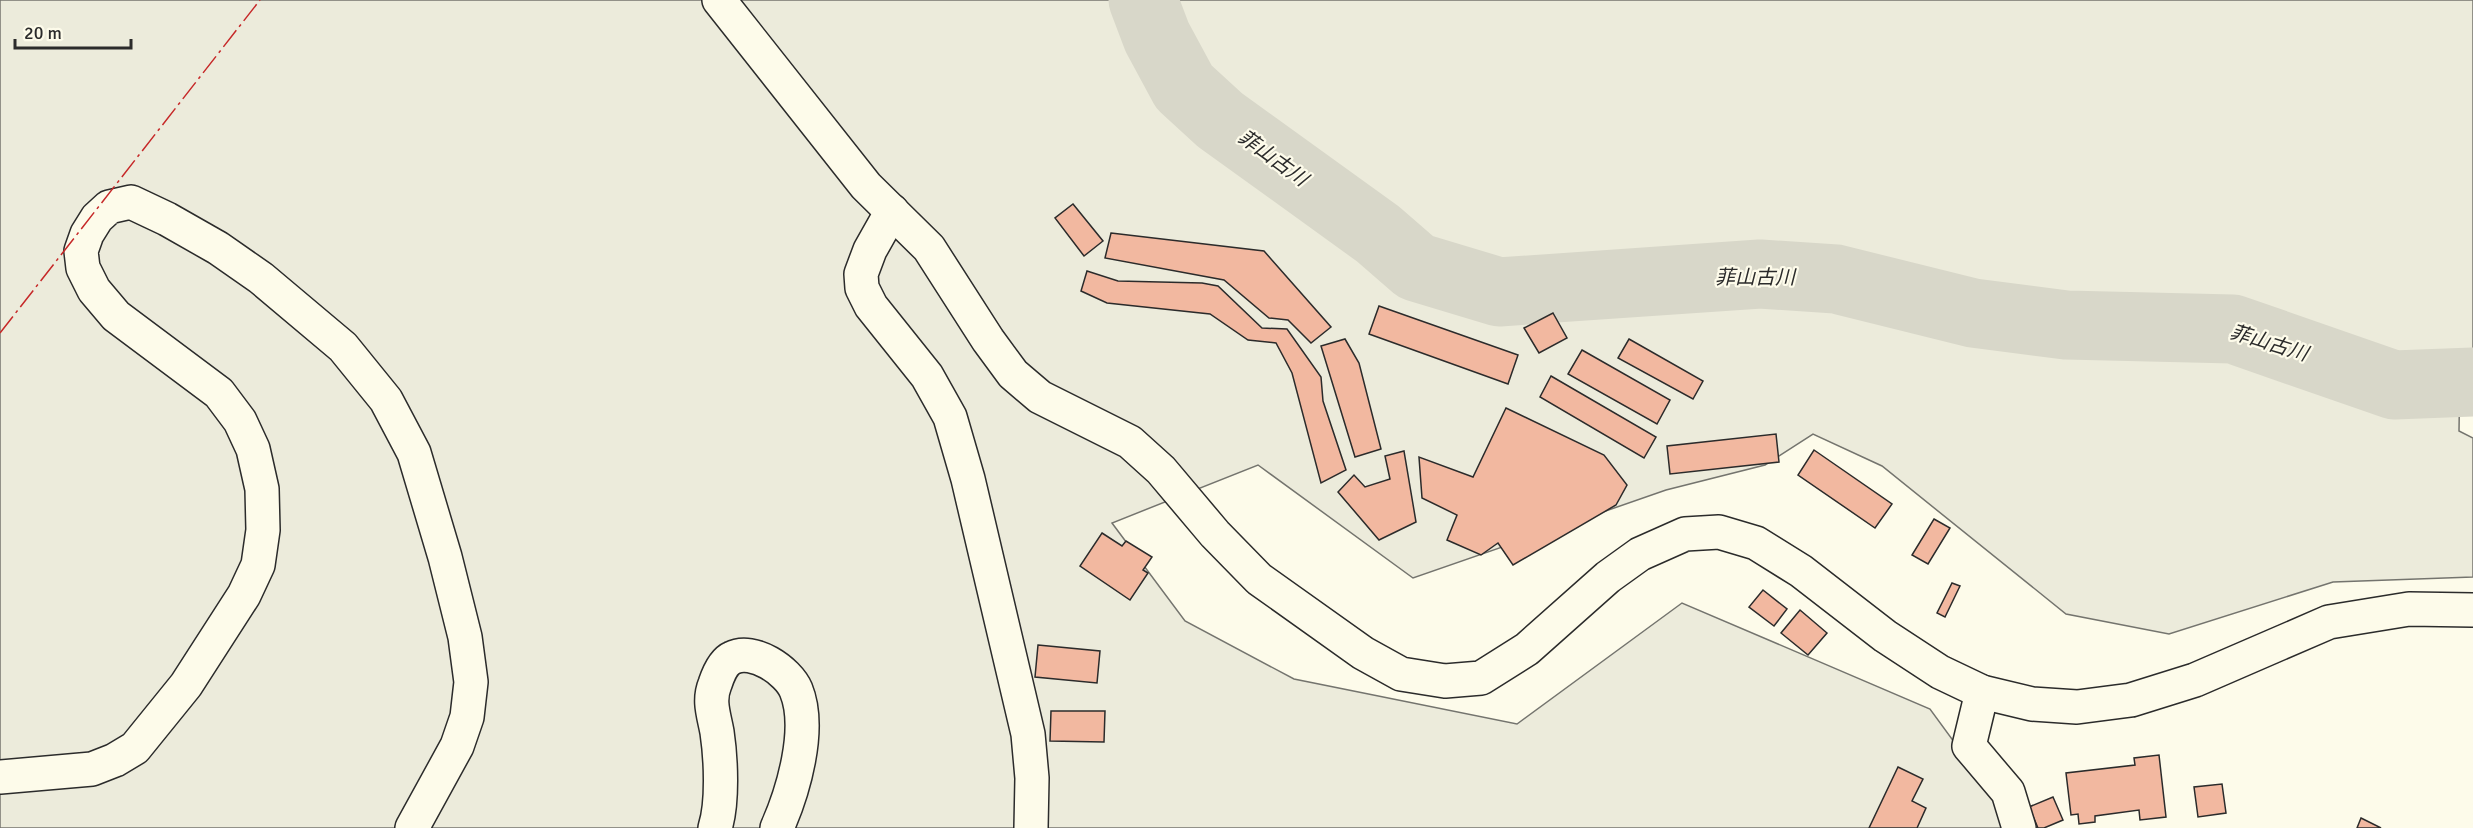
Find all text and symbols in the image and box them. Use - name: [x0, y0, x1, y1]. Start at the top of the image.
- scale bar: [15, 12, 130, 50]
- text: 20 m: [24, 22, 62, 44]
- water label: 菲山古川: [1233, 124, 1314, 193]
- water label: 菲山古川: [1715, 265, 1797, 290]
- water label: 菲山古川: [2227, 319, 2313, 367]

